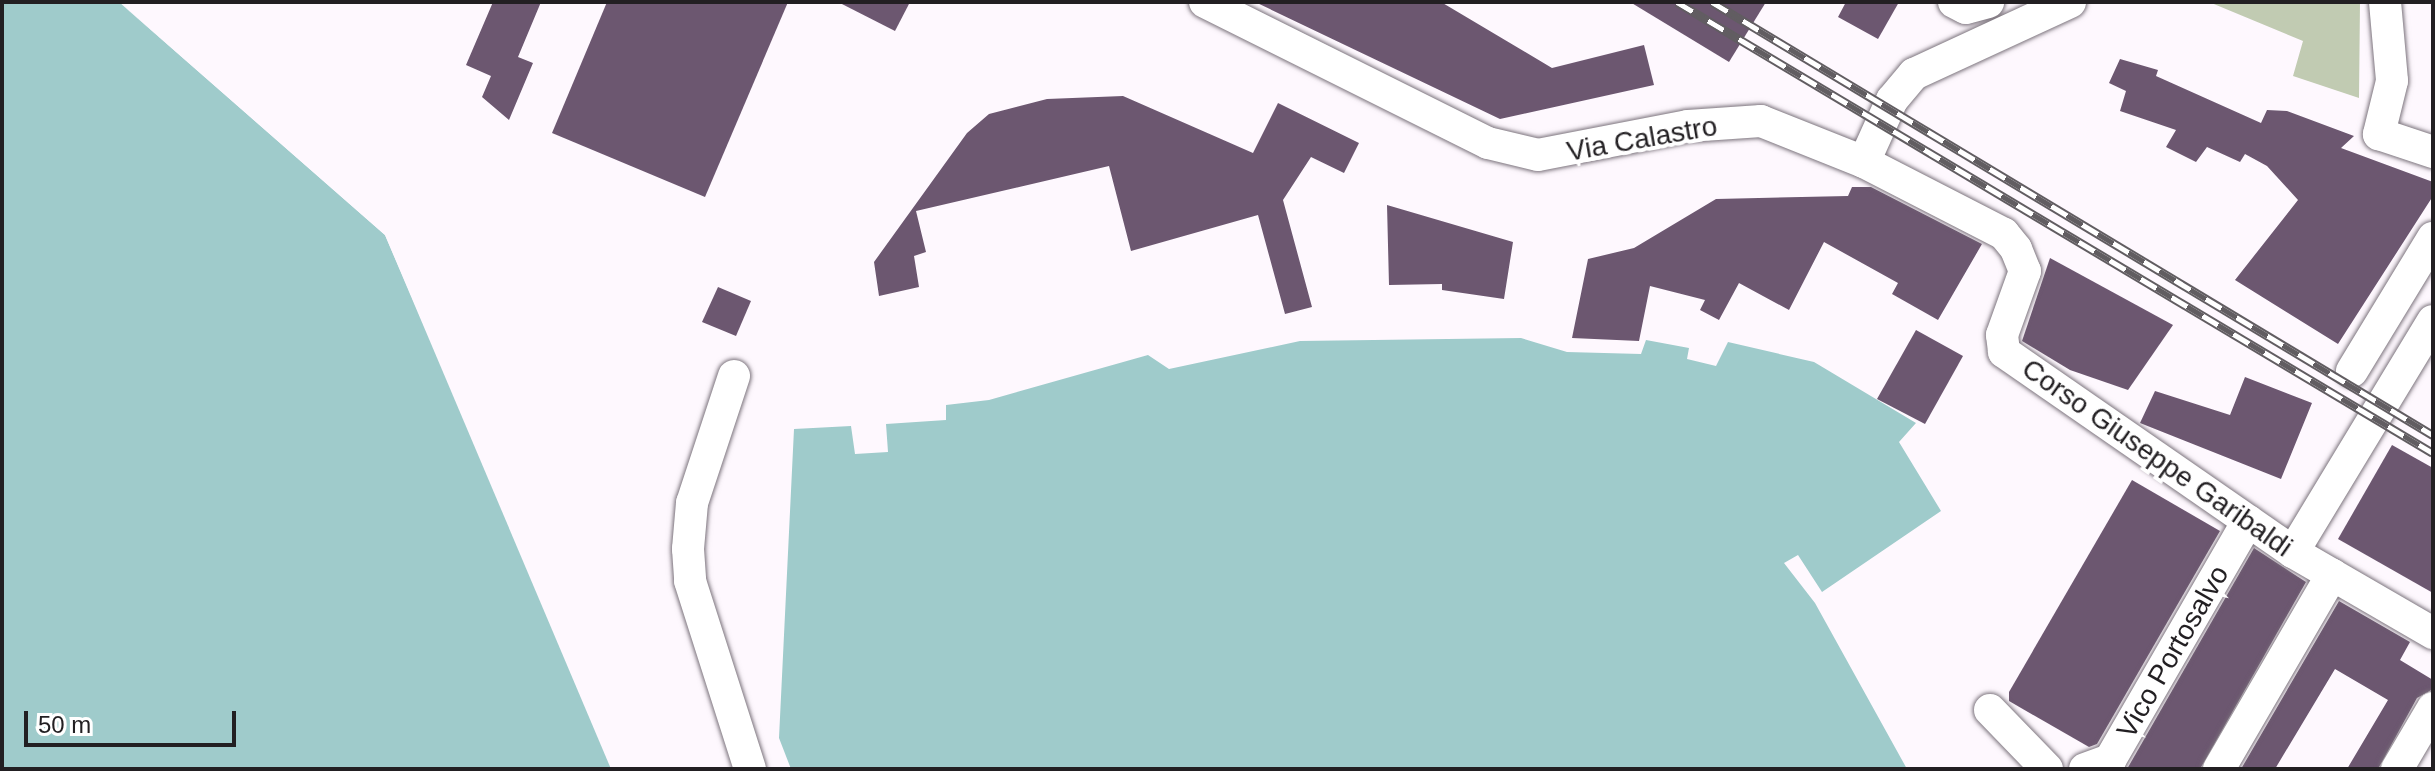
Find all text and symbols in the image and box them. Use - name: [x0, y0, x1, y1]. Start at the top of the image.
- street label: Via Calastro: [1564, 109, 1720, 169]
- street label: Corso Giuseppe Garibaldi: [2015, 352, 2299, 564]
- street label: Vico Portosalvo: [2110, 560, 2236, 744]
- scale bar: [28, 695, 240, 745]
- text: 50 m: [38, 711, 91, 738]

